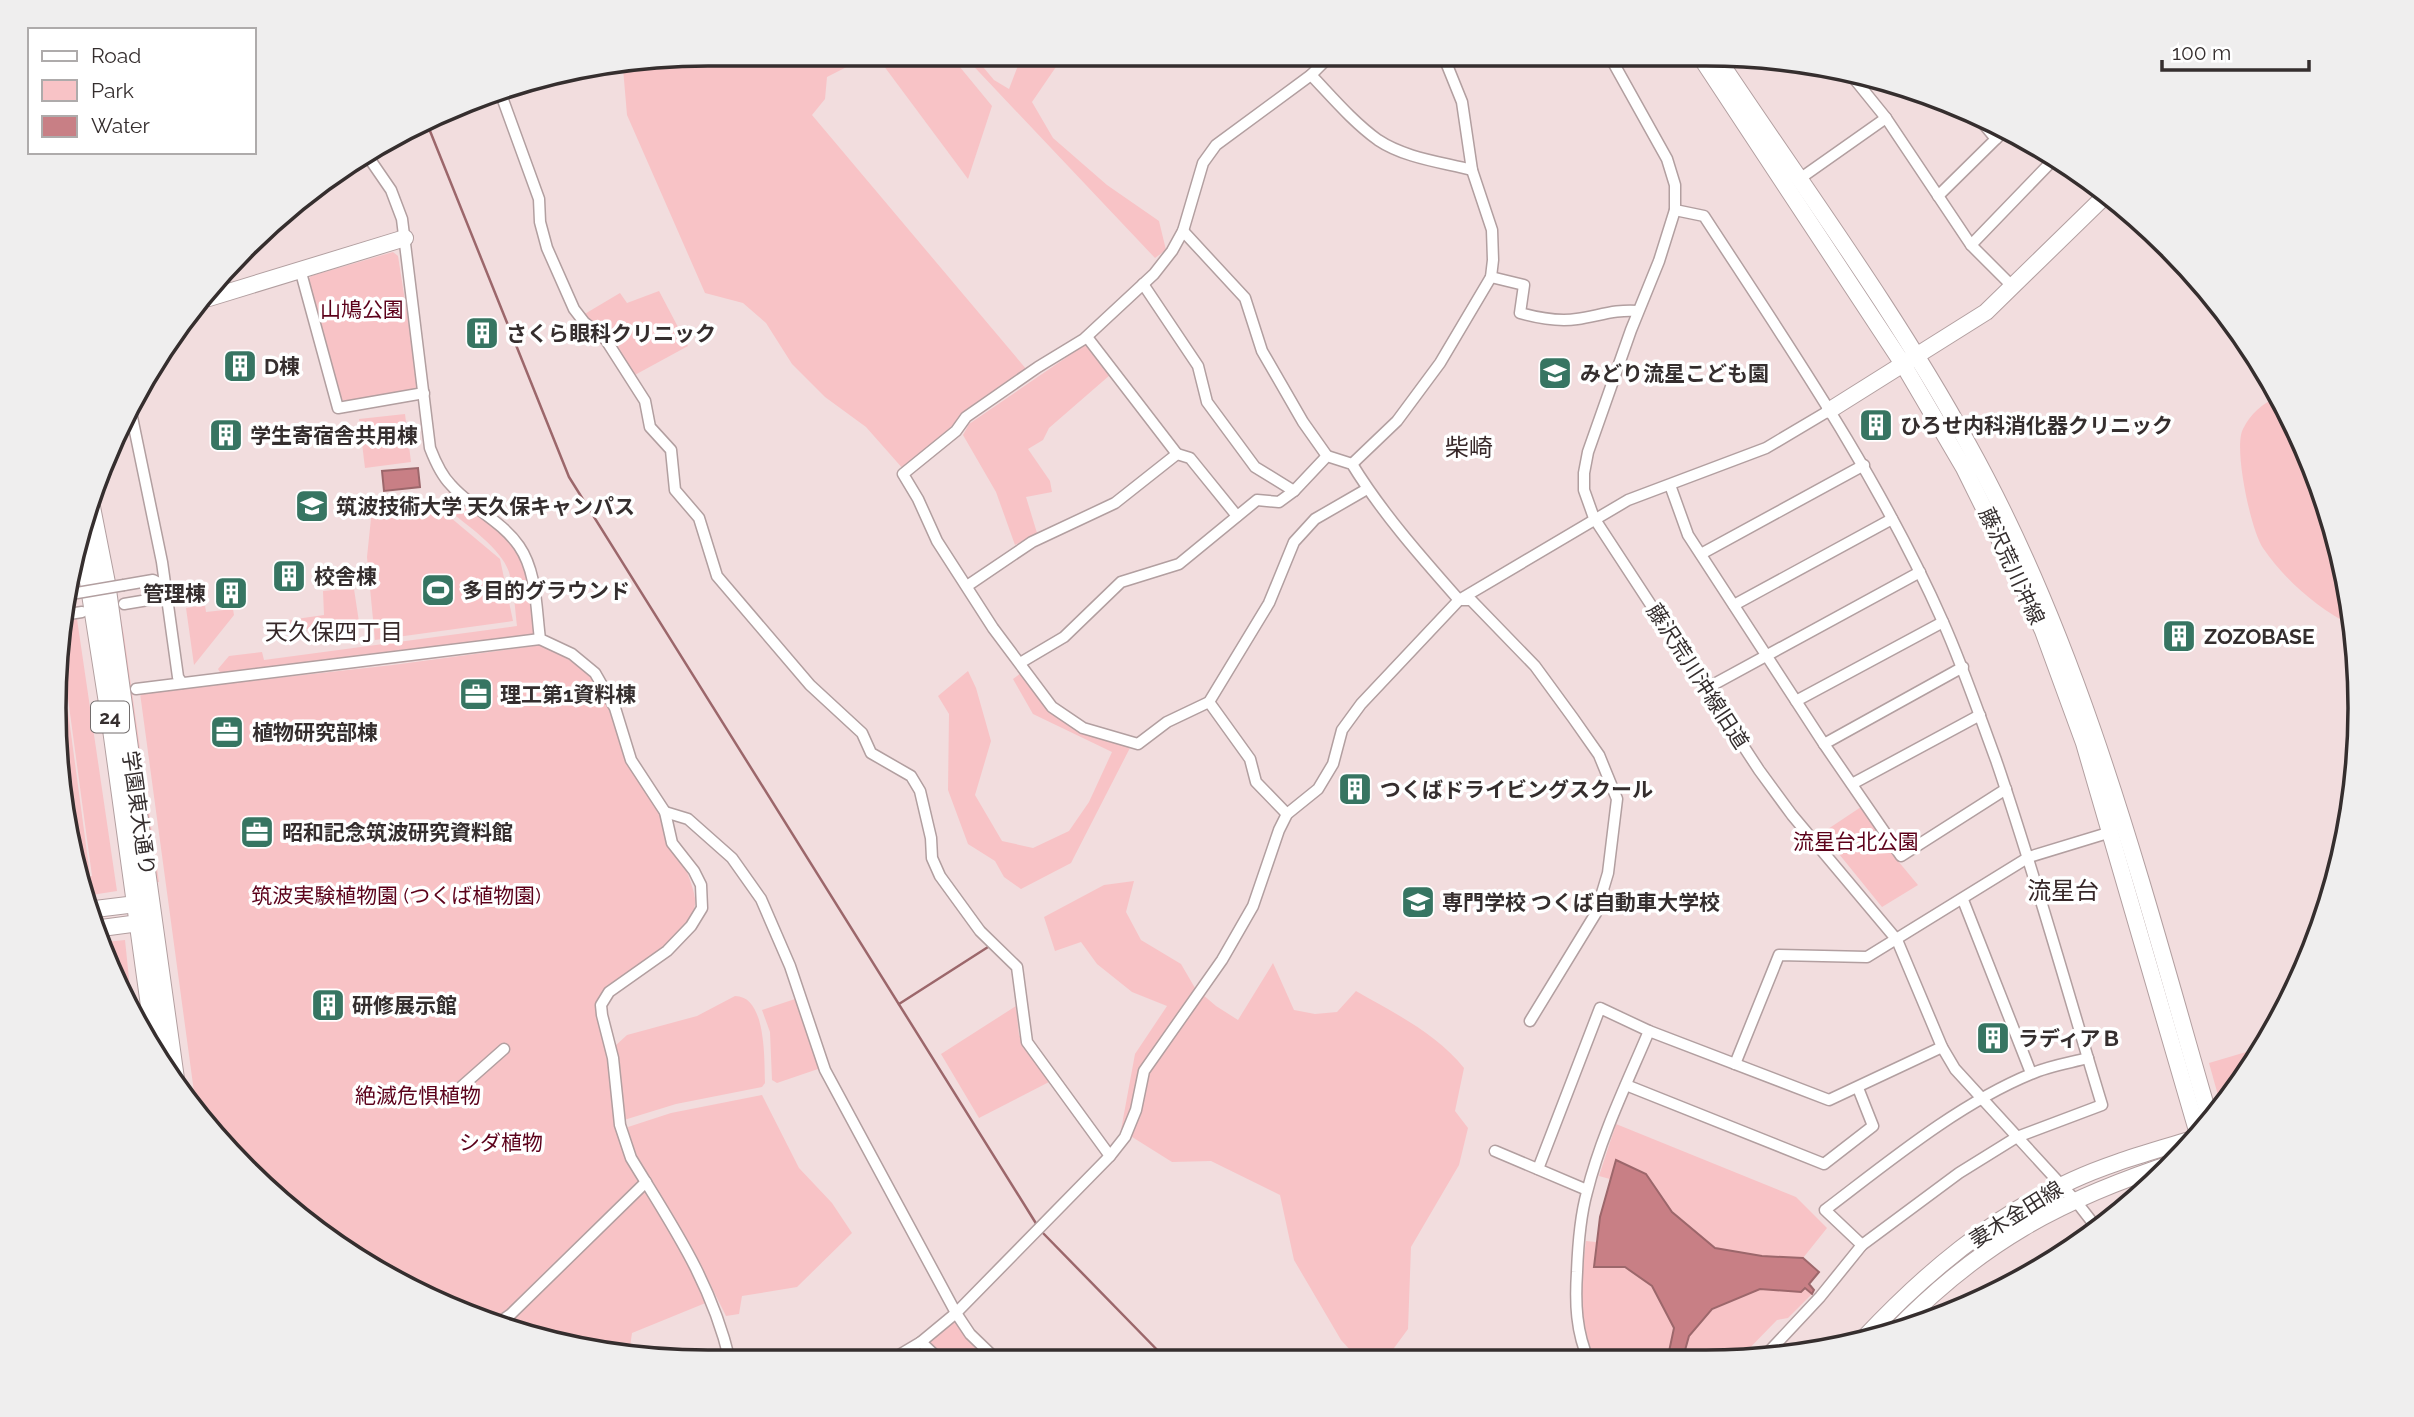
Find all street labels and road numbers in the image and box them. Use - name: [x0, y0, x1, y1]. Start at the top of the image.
- street label: 藤沢荒川沖線: [1974, 504, 2050, 628]
- street label: 藤沢荒川沖線旧道: [1642, 599, 1754, 753]
- road number: 24: [91, 702, 129, 732]
- street label: 学園東大通り: [118, 749, 160, 877]
- street label: 妻木金田線: [1965, 1176, 2067, 1252]

